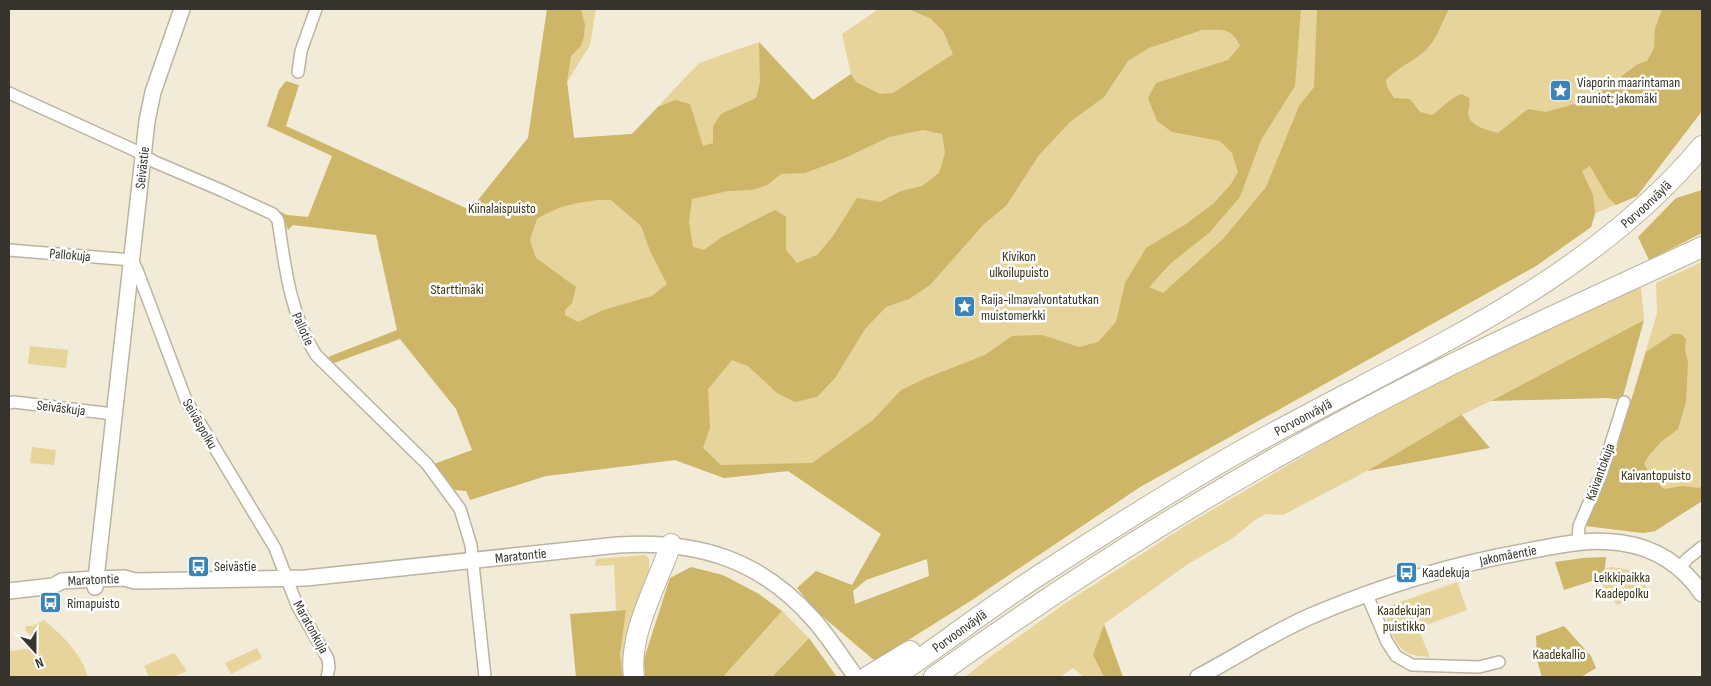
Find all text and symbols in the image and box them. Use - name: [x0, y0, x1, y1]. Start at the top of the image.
- place label: Viaporin maarintaman rauniot: Jakomäki: [1577, 74, 1680, 107]
- place icon: Viaporin maarintaman rauniot: Jakomäki: [1549, 78, 1573, 102]
- street label: Seivästie: [131, 146, 153, 190]
- street label: Porvoonväylä: [1617, 177, 1675, 231]
- park label: Kiinalaispuisto: [468, 200, 536, 217]
- street label: Pallokuja: [49, 245, 91, 265]
- park label: Kivikon ulkoilupuisto: [989, 248, 1049, 281]
- park label: Starttimäki: [430, 281, 484, 298]
- place label: Raija-ilmavalvontatutkan muistomerkki: [981, 291, 1099, 324]
- place icon: Raija-ilmavalvontatutkan muistomerkki: [953, 295, 977, 319]
- street label: Pallotie: [288, 310, 318, 348]
- street label: Porvoonväylä: [1271, 395, 1335, 439]
- street label: Seiväspolku: [179, 396, 221, 452]
- street label: Seiväskuja: [36, 397, 86, 419]
- street label: Kaivantokuja: [1582, 441, 1618, 503]
- park label: Kaivantopuisto: [1621, 467, 1691, 484]
- street label: Jakomäentie: [1477, 541, 1538, 569]
- street label: Maratontie: [494, 544, 547, 566]
- bus stop icon: Seivästie: [186, 554, 210, 578]
- place label: Seivästie: [214, 558, 256, 575]
- bus stop icon: Kaadekuja: [1394, 560, 1418, 584]
- place label: Kaadekuja: [1422, 564, 1470, 581]
- park label: Leikkipaikka Kaadepolku: [1594, 569, 1650, 602]
- street label: Maratontie: [67, 570, 119, 589]
- bus stop icon: Rimapuisto: [39, 591, 63, 615]
- place label: Rimapuisto: [67, 595, 120, 612]
- street label: Maratonkuja: [290, 598, 332, 656]
- park label: Kaadekujan puistikko: [1377, 602, 1431, 635]
- street label: Porvoonväylä: [929, 606, 990, 656]
- north arrow: [10, 626, 60, 676]
- park label: Kaadekallio: [1532, 646, 1586, 663]
- text: N: [33, 653, 46, 672]

